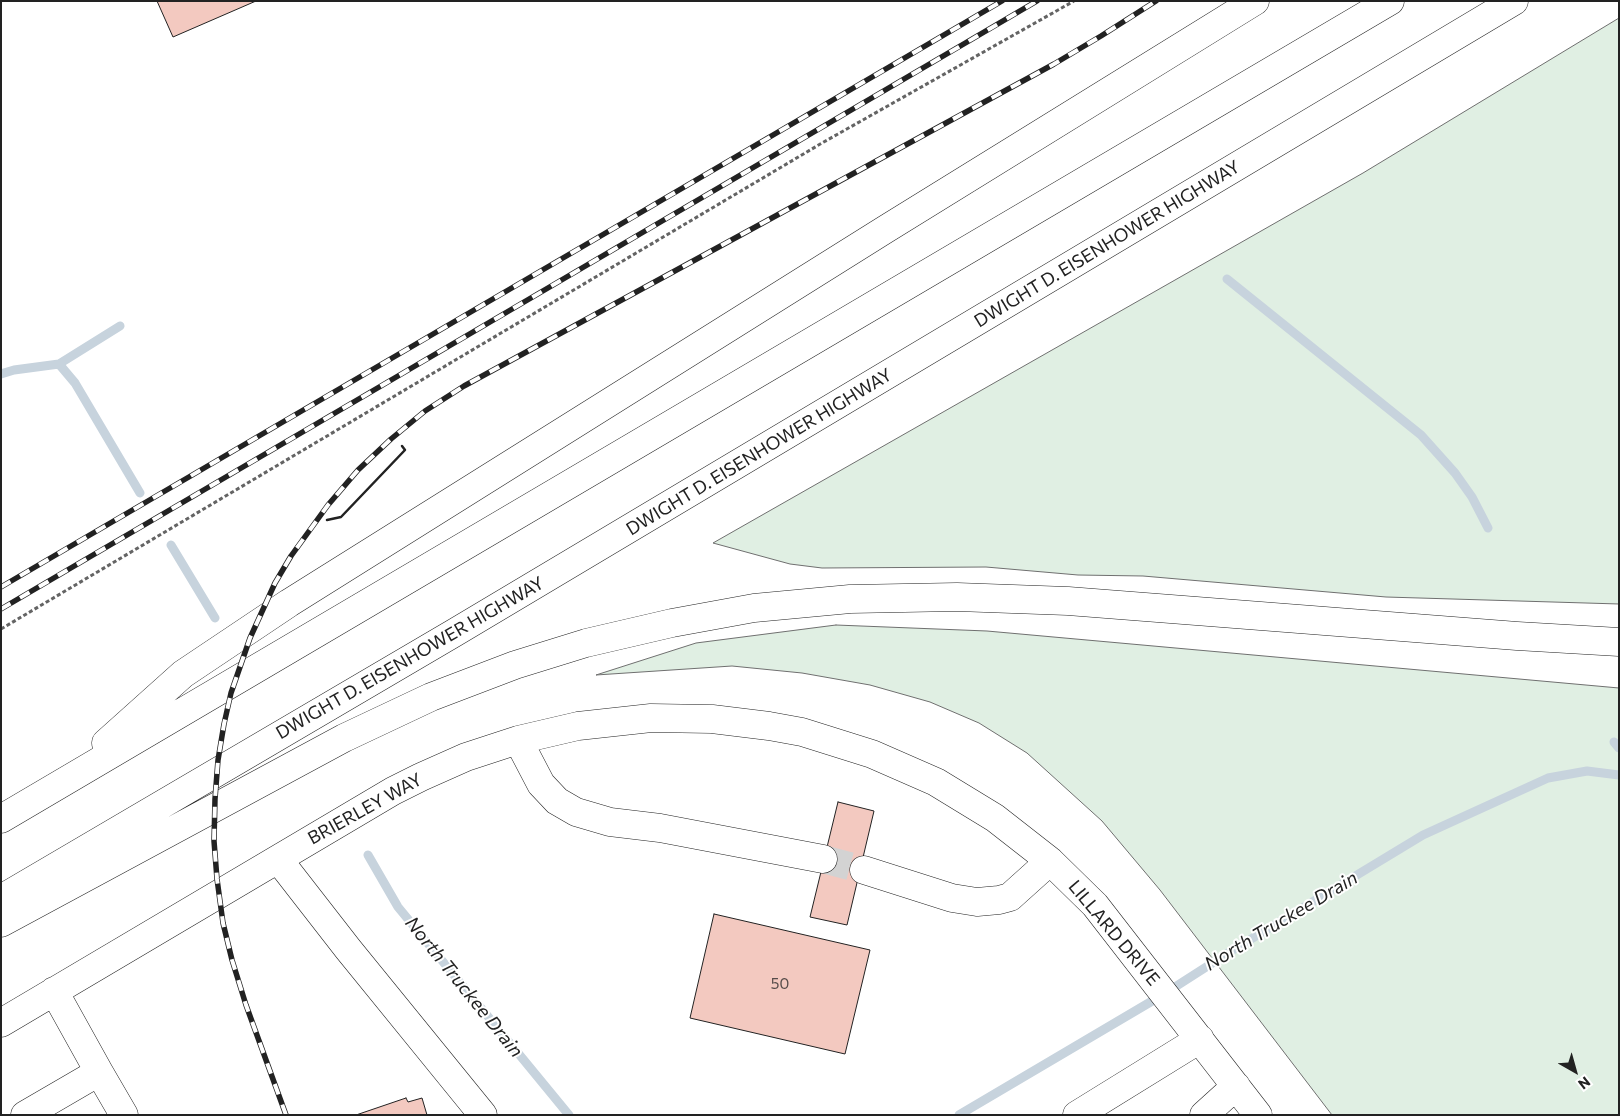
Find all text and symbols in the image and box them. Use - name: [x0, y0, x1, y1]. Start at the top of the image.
- street label: DWIGHT D. EISENHOWER HIGHWAY: [970, 156, 1244, 332]
- street label: DWIGHT D. EISENHOWER HIGHWAY: [622, 364, 896, 540]
- street label: DWIGHT D. EISENHOWER HIGHWAY: [272, 572, 548, 744]
- street label: BRIERLEY WAY: [304, 769, 426, 849]
- water label: North Truckee Drain: [1200, 866, 1362, 976]
- street label: LILLARD DRIVE: [1064, 876, 1164, 990]
- water label: North Truckee Drain: [400, 912, 528, 1062]
- house number: 50: [771, 975, 789, 993]
- north arrow: [1550, 1046, 1600, 1096]
- text: N: [1575, 1073, 1594, 1093]

